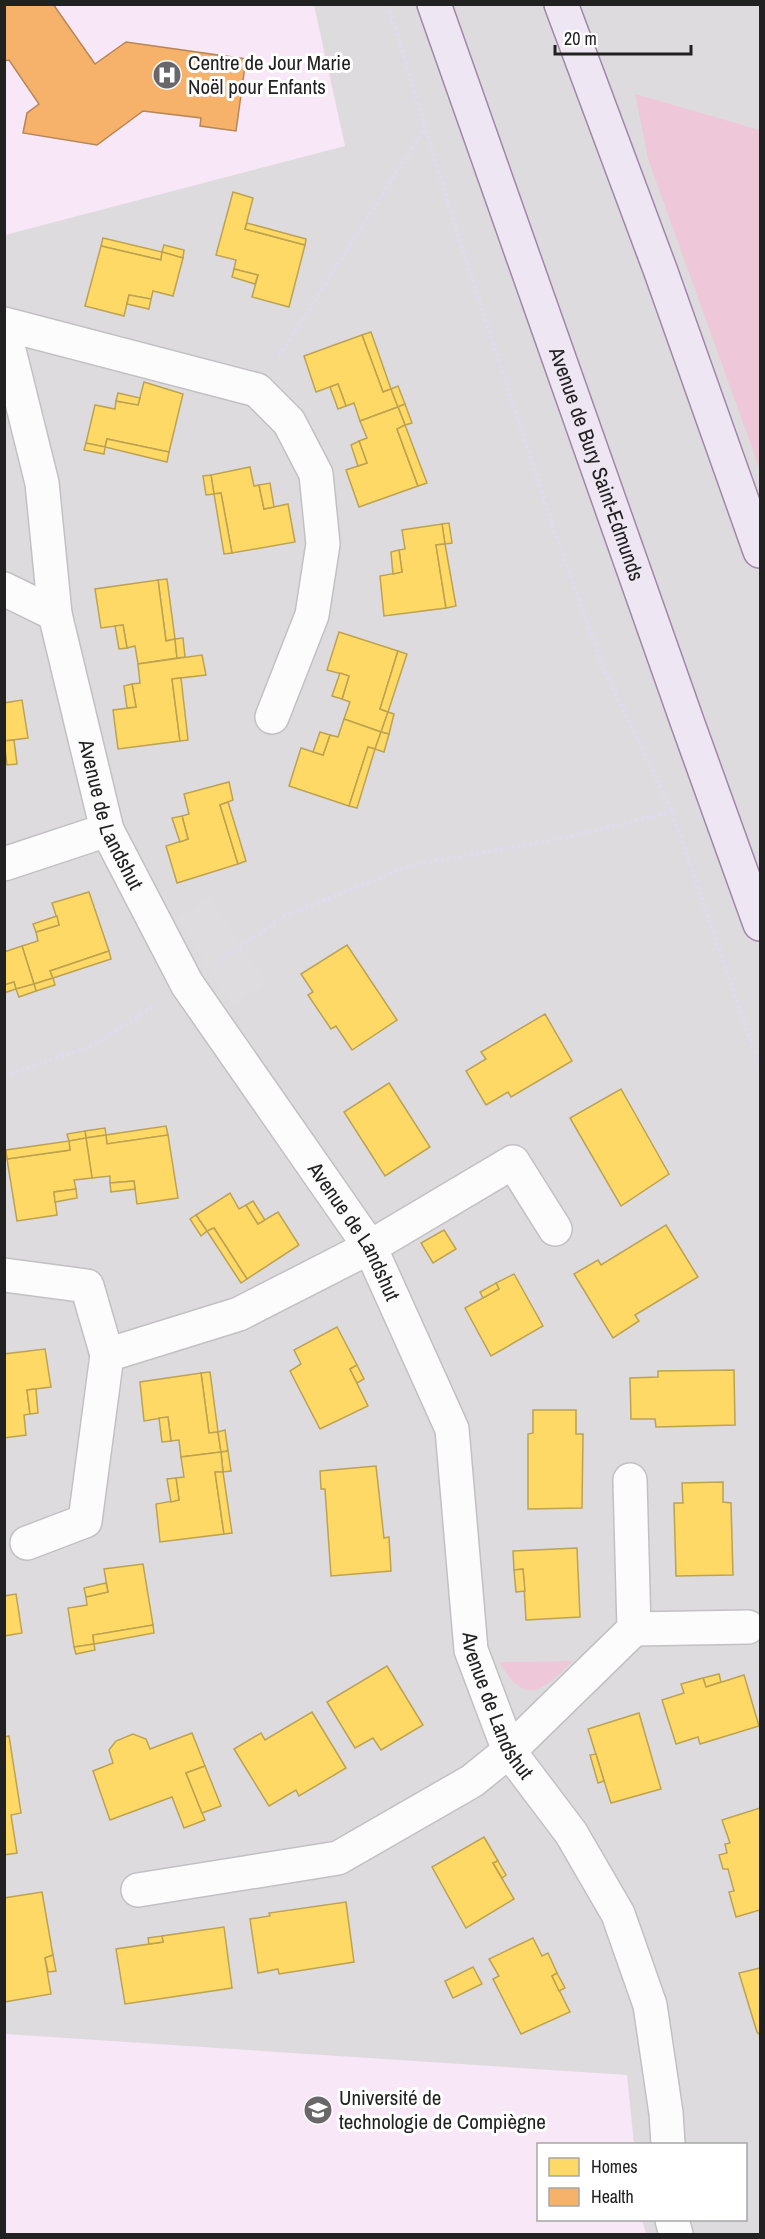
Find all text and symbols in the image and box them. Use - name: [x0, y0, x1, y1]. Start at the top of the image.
- scale bar: [555, 18, 692, 56]
- text: 20 m: [564, 26, 597, 51]
- place label: Centre de Jour Marie Noël pour Enfants: [188, 48, 351, 101]
- hospital icon: Centre de Jour Marie Noël pour Enfants: [151, 59, 183, 91]
- street label: Avenue de Bury Saint-Edmunds: [542, 342, 651, 585]
- street label: Avenue de Landshut: [72, 736, 151, 895]
- street label: Avenue de Landshut: [301, 1155, 407, 1305]
- street label: Avenue de Landshut: [455, 1630, 540, 1785]
- place label: Université de technologie de Compiègne: [339, 2083, 546, 2136]
- school or university icon: Université de technologie de Compiègne: [302, 2094, 334, 2126]
- legend: [537, 2143, 747, 2221]
- text: Homes: [591, 2154, 638, 2179]
- text: Health: [591, 2184, 634, 2209]

